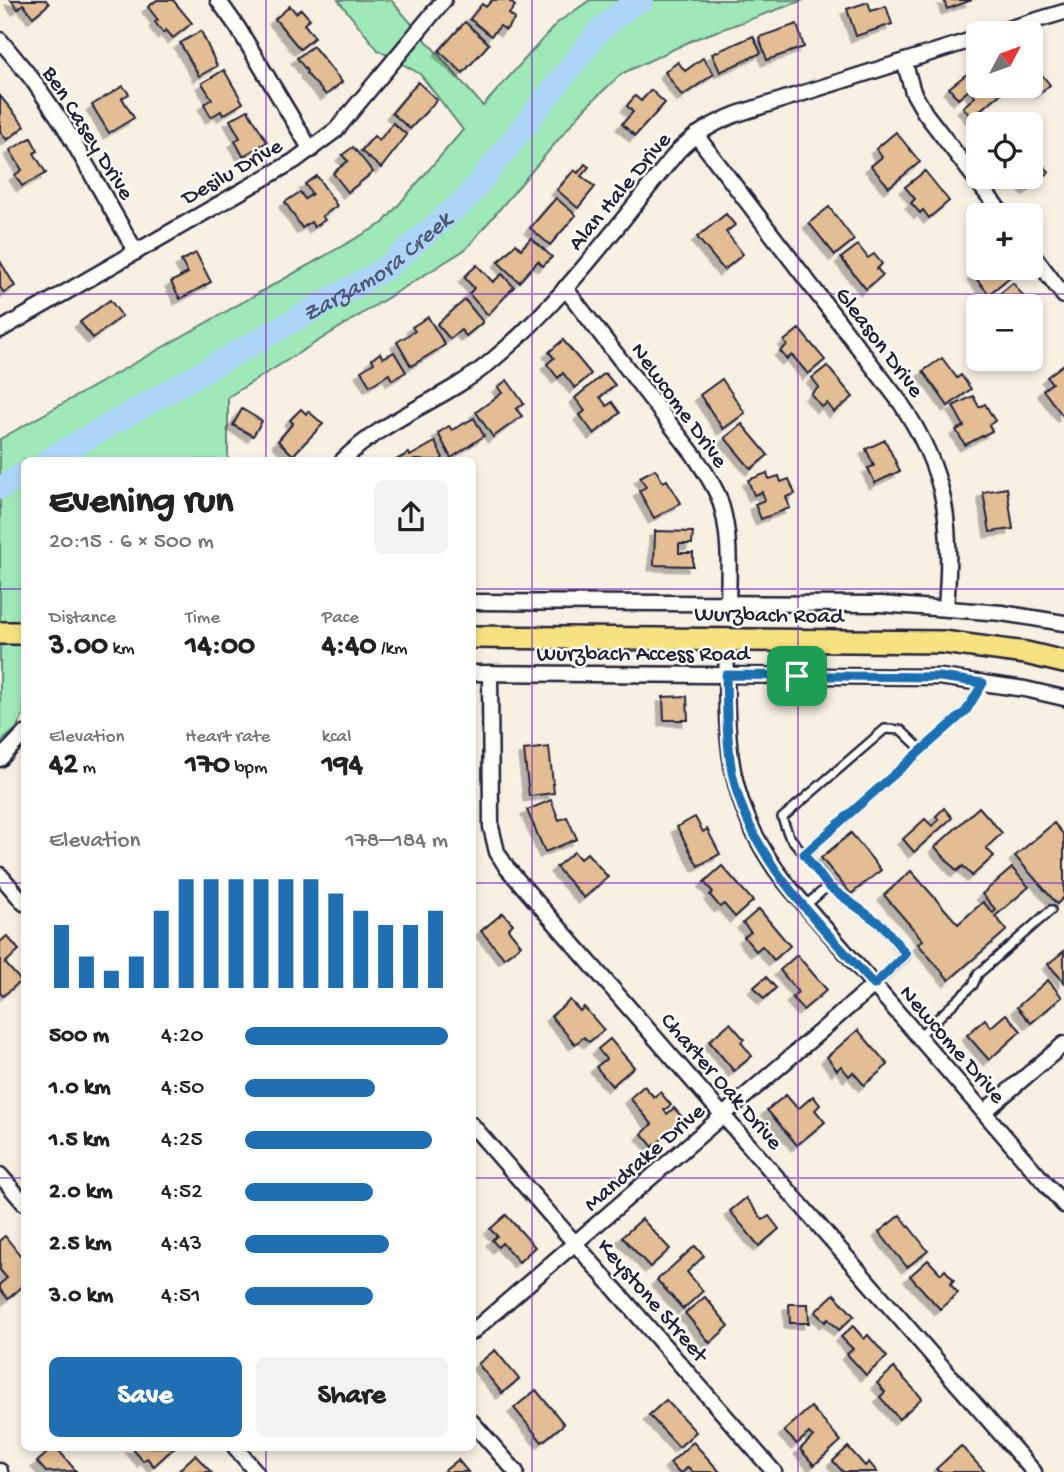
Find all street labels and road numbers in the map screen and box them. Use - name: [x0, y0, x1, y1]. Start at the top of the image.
- street label: Ben Casey Drive: [35, 61, 139, 207]
- street label: Alan Hale Drive: [563, 127, 679, 257]
- street label: Desilu Drive: [176, 133, 289, 214]
- street label: Gleason Drive: [828, 283, 929, 404]
- street label: Newcome Drive: [624, 338, 733, 475]
- street label: Wurzbach Road: [694, 602, 845, 631]
- street label: Wurzbach Access Road: [537, 642, 751, 669]
- street label: Newcome Drive: [893, 980, 1011, 1111]
- street label: Charter Oak Drive: [653, 1008, 788, 1157]
- street label: Mandrake Drive: [579, 1098, 712, 1219]
- street label: Keystone Street: [590, 1234, 714, 1370]

